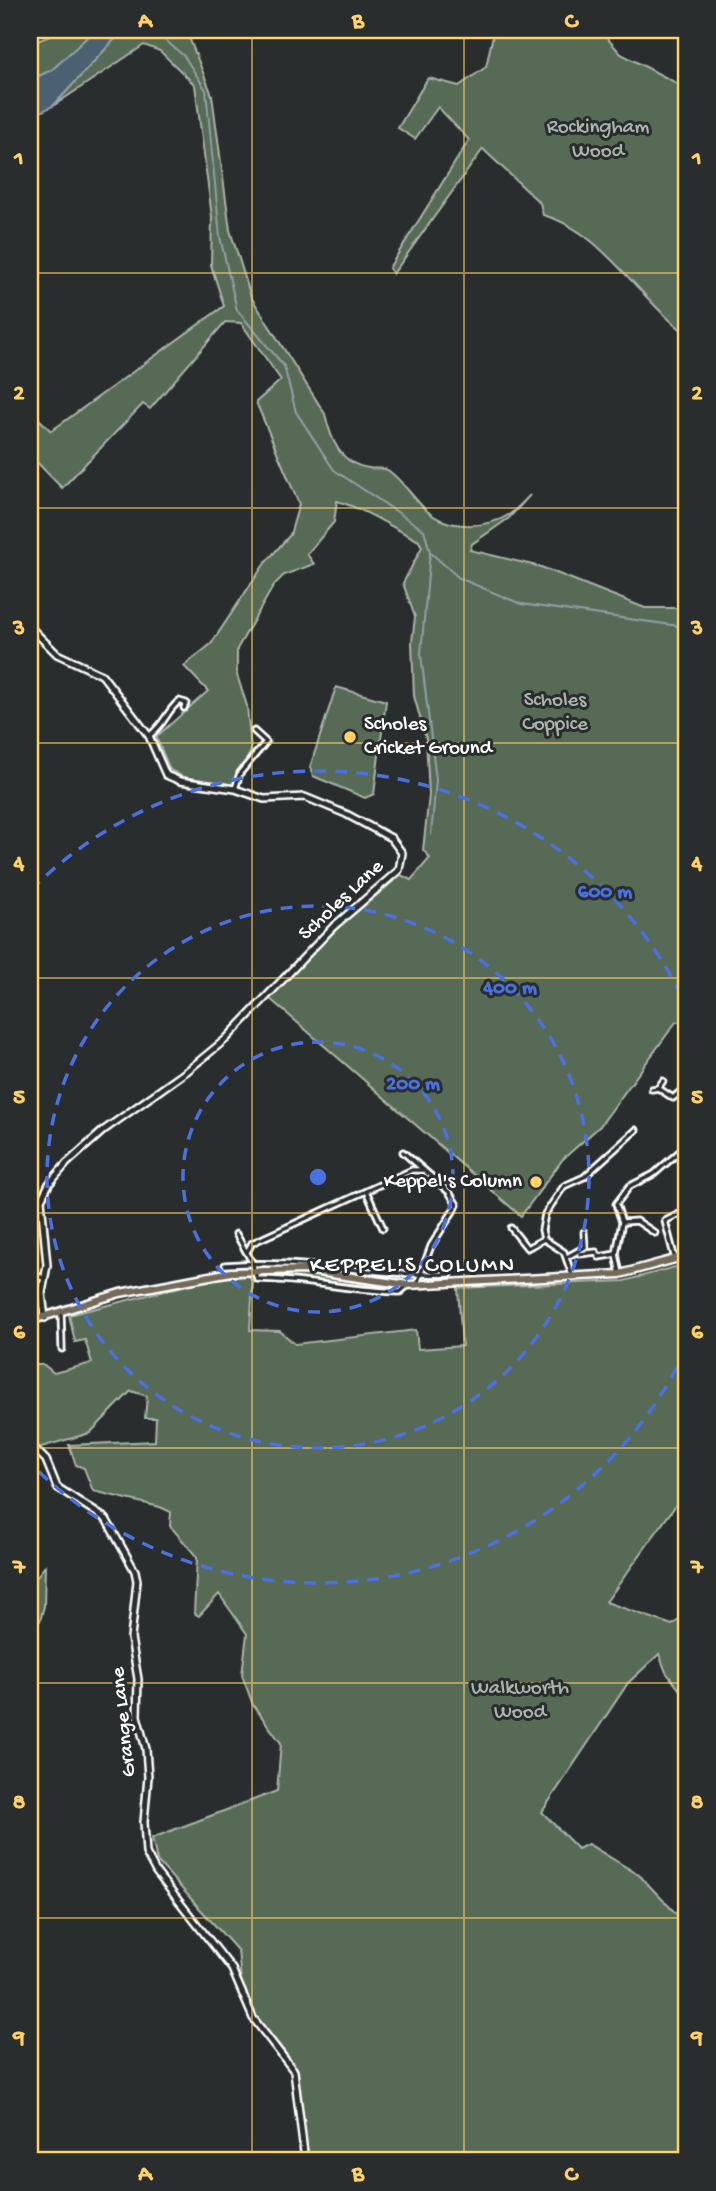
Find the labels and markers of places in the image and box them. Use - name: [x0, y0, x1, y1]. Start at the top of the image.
- place label: Scholes Cricket Ground: [364, 713, 494, 762]
- marker: Scholes Cricket Ground: [342, 729, 358, 745]
- centre of rings: [306, 1165, 330, 1189]
- place label: Keppel's Column: [384, 1170, 522, 1195]
- marker: Keppel's Column: [528, 1174, 544, 1190]

